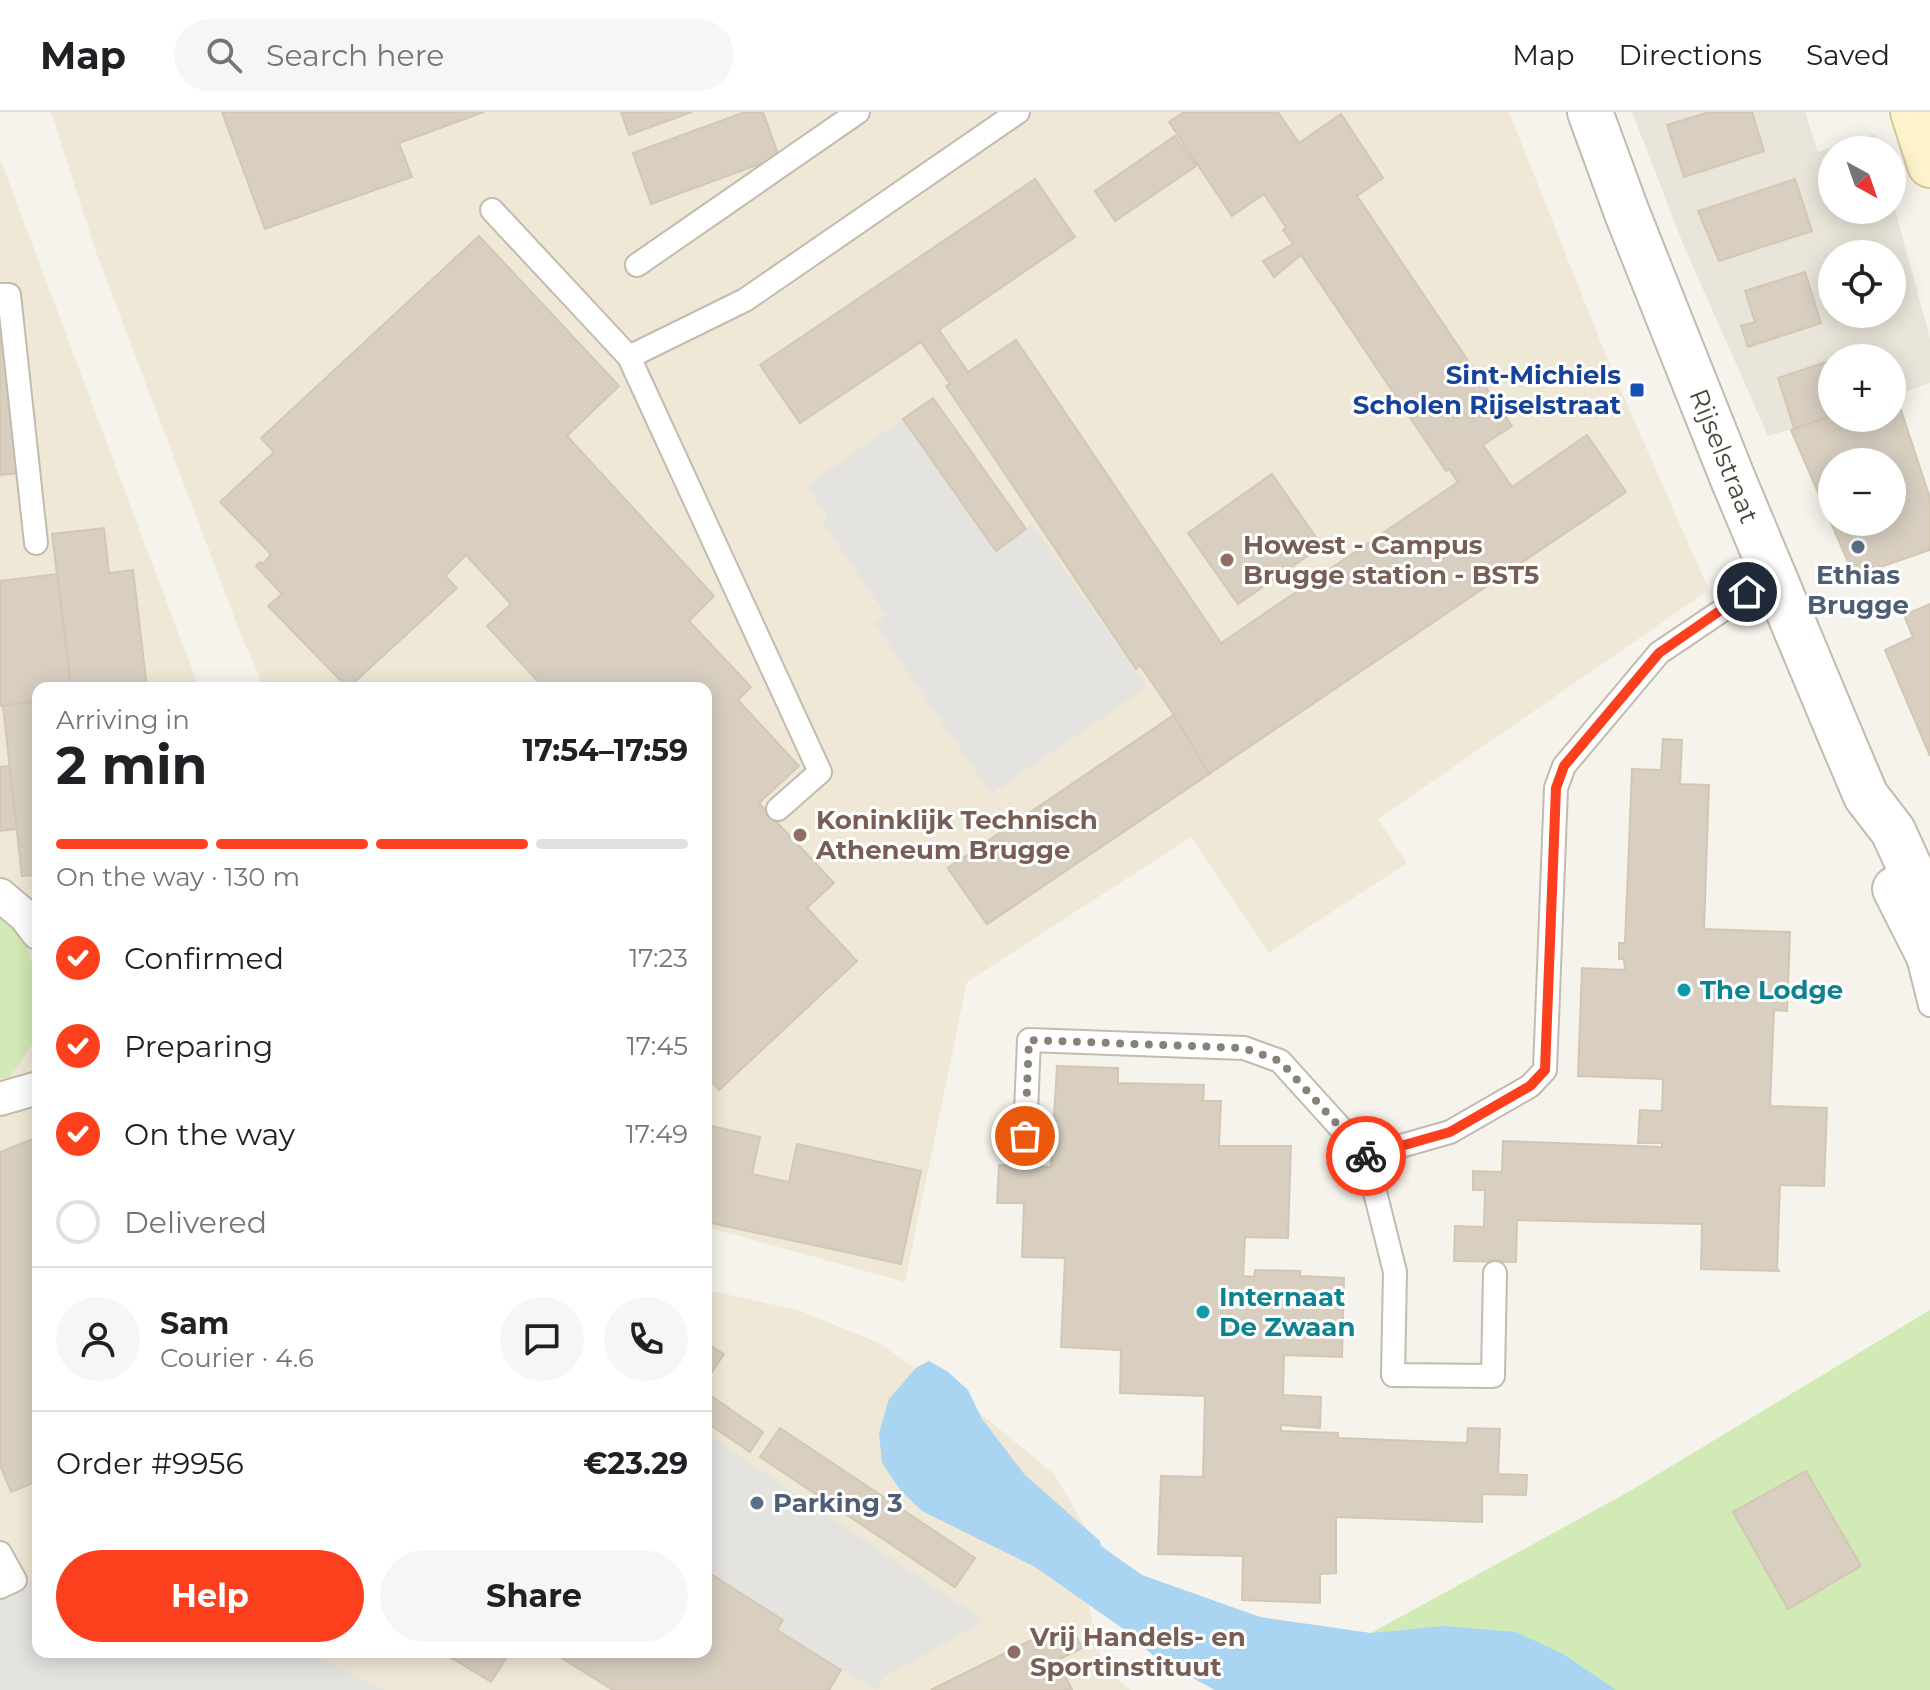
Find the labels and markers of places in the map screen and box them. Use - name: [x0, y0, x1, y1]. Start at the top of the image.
- place label: Sint-Michiels Scholen Rijselstraat: [1353, 359, 1621, 421]
- marker: Sint-Michiels Scholen Rijselstraat: [1628, 381, 1646, 399]
- place label: Howest - Campus Brugge station - BST5: [1243, 529, 1539, 591]
- marker: Ethias Brugge: [1849, 538, 1867, 556]
- marker: Howest - Campus Brugge station - BST5: [1218, 551, 1236, 569]
- pin: [1713, 558, 1781, 626]
- place label: Ethias Brugge: [1807, 559, 1909, 621]
- place label: Koninklijk Technisch Atheneum Brugge: [815, 804, 1098, 866]
- marker: Koninklijk Technisch Atheneum Brugge: [791, 826, 809, 844]
- place label: The Lodge: [1700, 974, 1843, 1006]
- marker: The Lodge: [1675, 981, 1693, 999]
- pin: [991, 1102, 1059, 1170]
- place label: Internaat De Zwaan: [1219, 1281, 1355, 1343]
- marker: Internaat De Zwaan: [1194, 1303, 1212, 1321]
- place label: Parking 3: [773, 1487, 903, 1519]
- marker: Parking 3: [748, 1494, 766, 1512]
- place label: Vrij Handels- en Sportinstituut: [1029, 1621, 1246, 1683]
- marker: Vrij Handels- en Sportinstituut: [1005, 1643, 1023, 1661]

